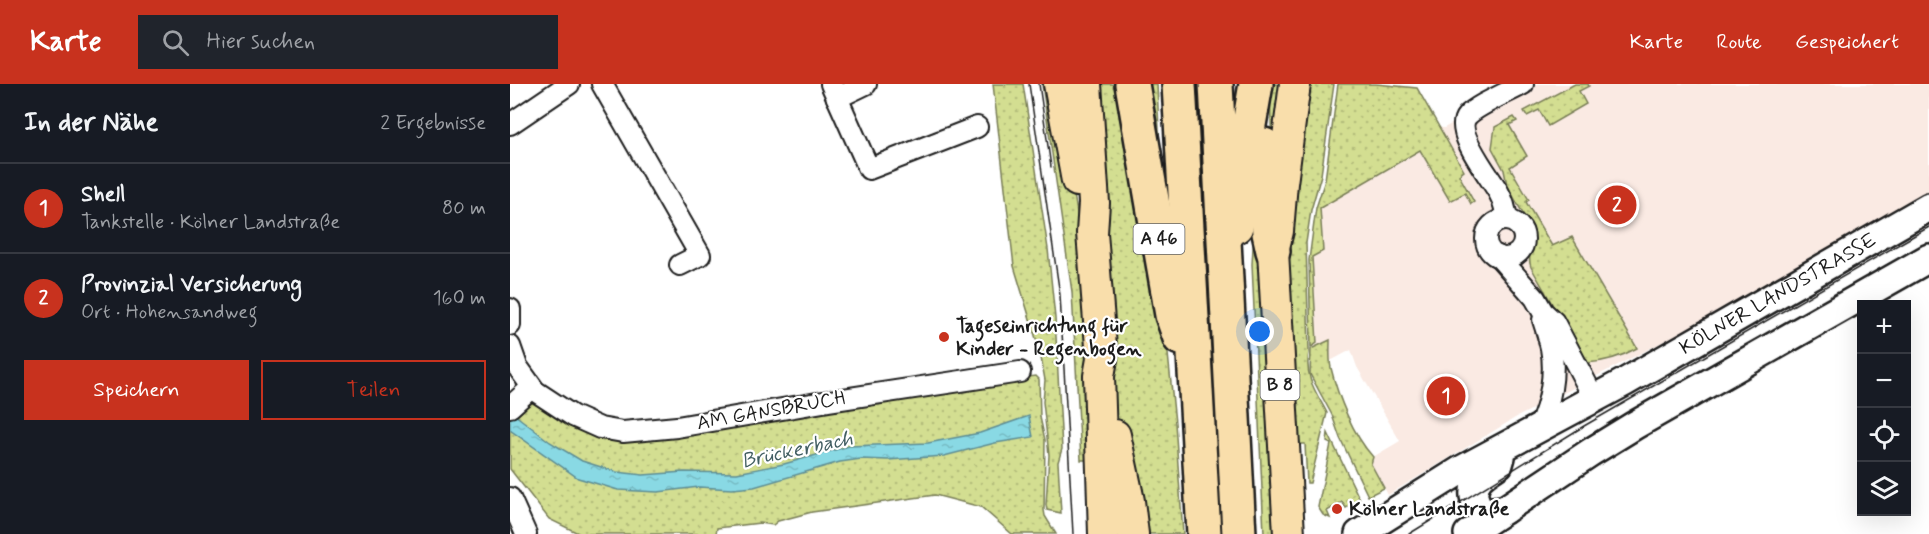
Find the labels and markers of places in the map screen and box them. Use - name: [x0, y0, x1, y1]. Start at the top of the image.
- pin: 2: [1598, 182, 1636, 228]
- place label: Tageseinrichtung für Kinder - Regenbogen: [956, 313, 1142, 365]
- marker: Tageseinrichtung für Kinder - Regenbogen: [937, 330, 951, 344]
- pin: 1: [1426, 374, 1466, 418]
- place label: Kölner Landstraße: [1349, 496, 1510, 523]
- marker: Kölner Landstraße: [1330, 502, 1344, 516]

